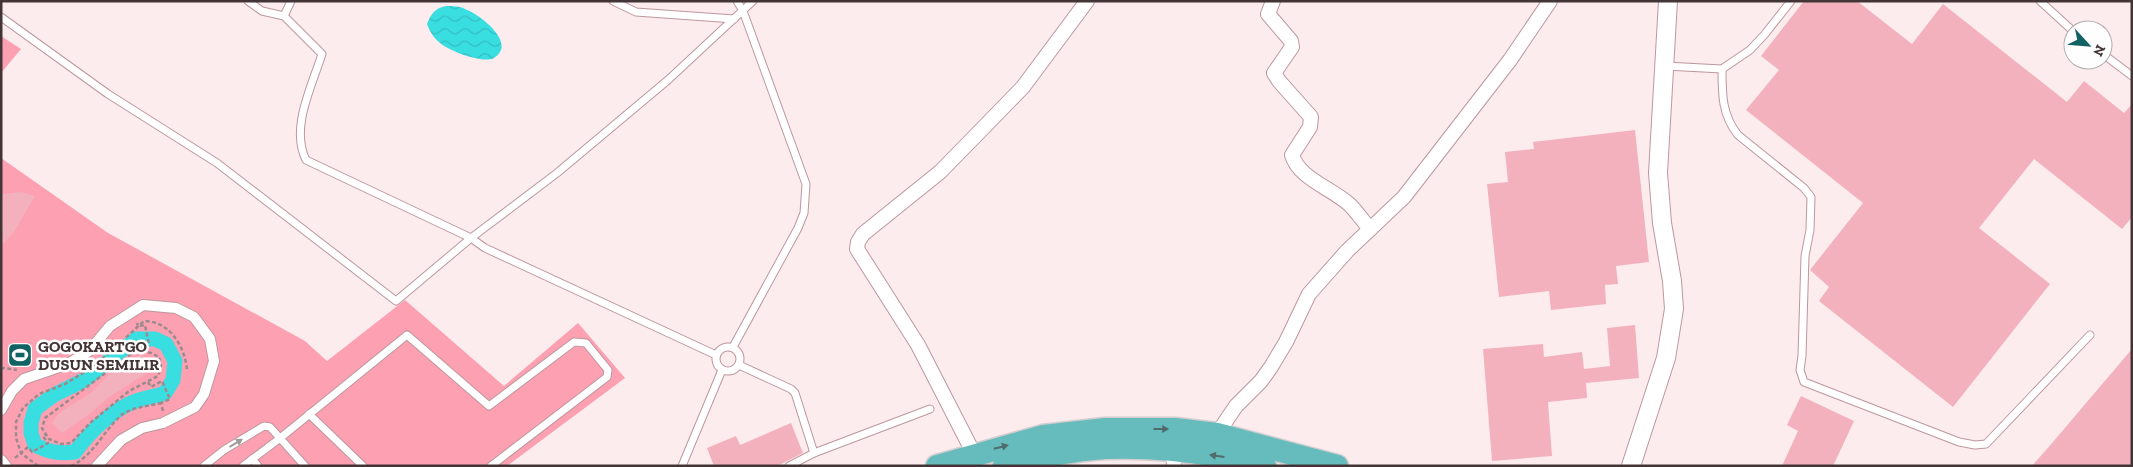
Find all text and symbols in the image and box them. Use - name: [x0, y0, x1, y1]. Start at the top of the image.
- north arrow: [2063, 20, 2113, 70]
- text: N: [2089, 42, 2109, 59]
- place label: GOGOKARTGO DUSUN SEMILIR: [38, 337, 160, 374]
- sports icon: GOGOKARTGO DUSUN SEMILIR: [7, 342, 33, 368]
- one-way arrow: [1154, 425, 1170, 433]
- one-way arrow: [229, 439, 242, 448]
- one-way arrow: [993, 443, 1008, 451]
- one-way arrow: [1209, 451, 1225, 459]

